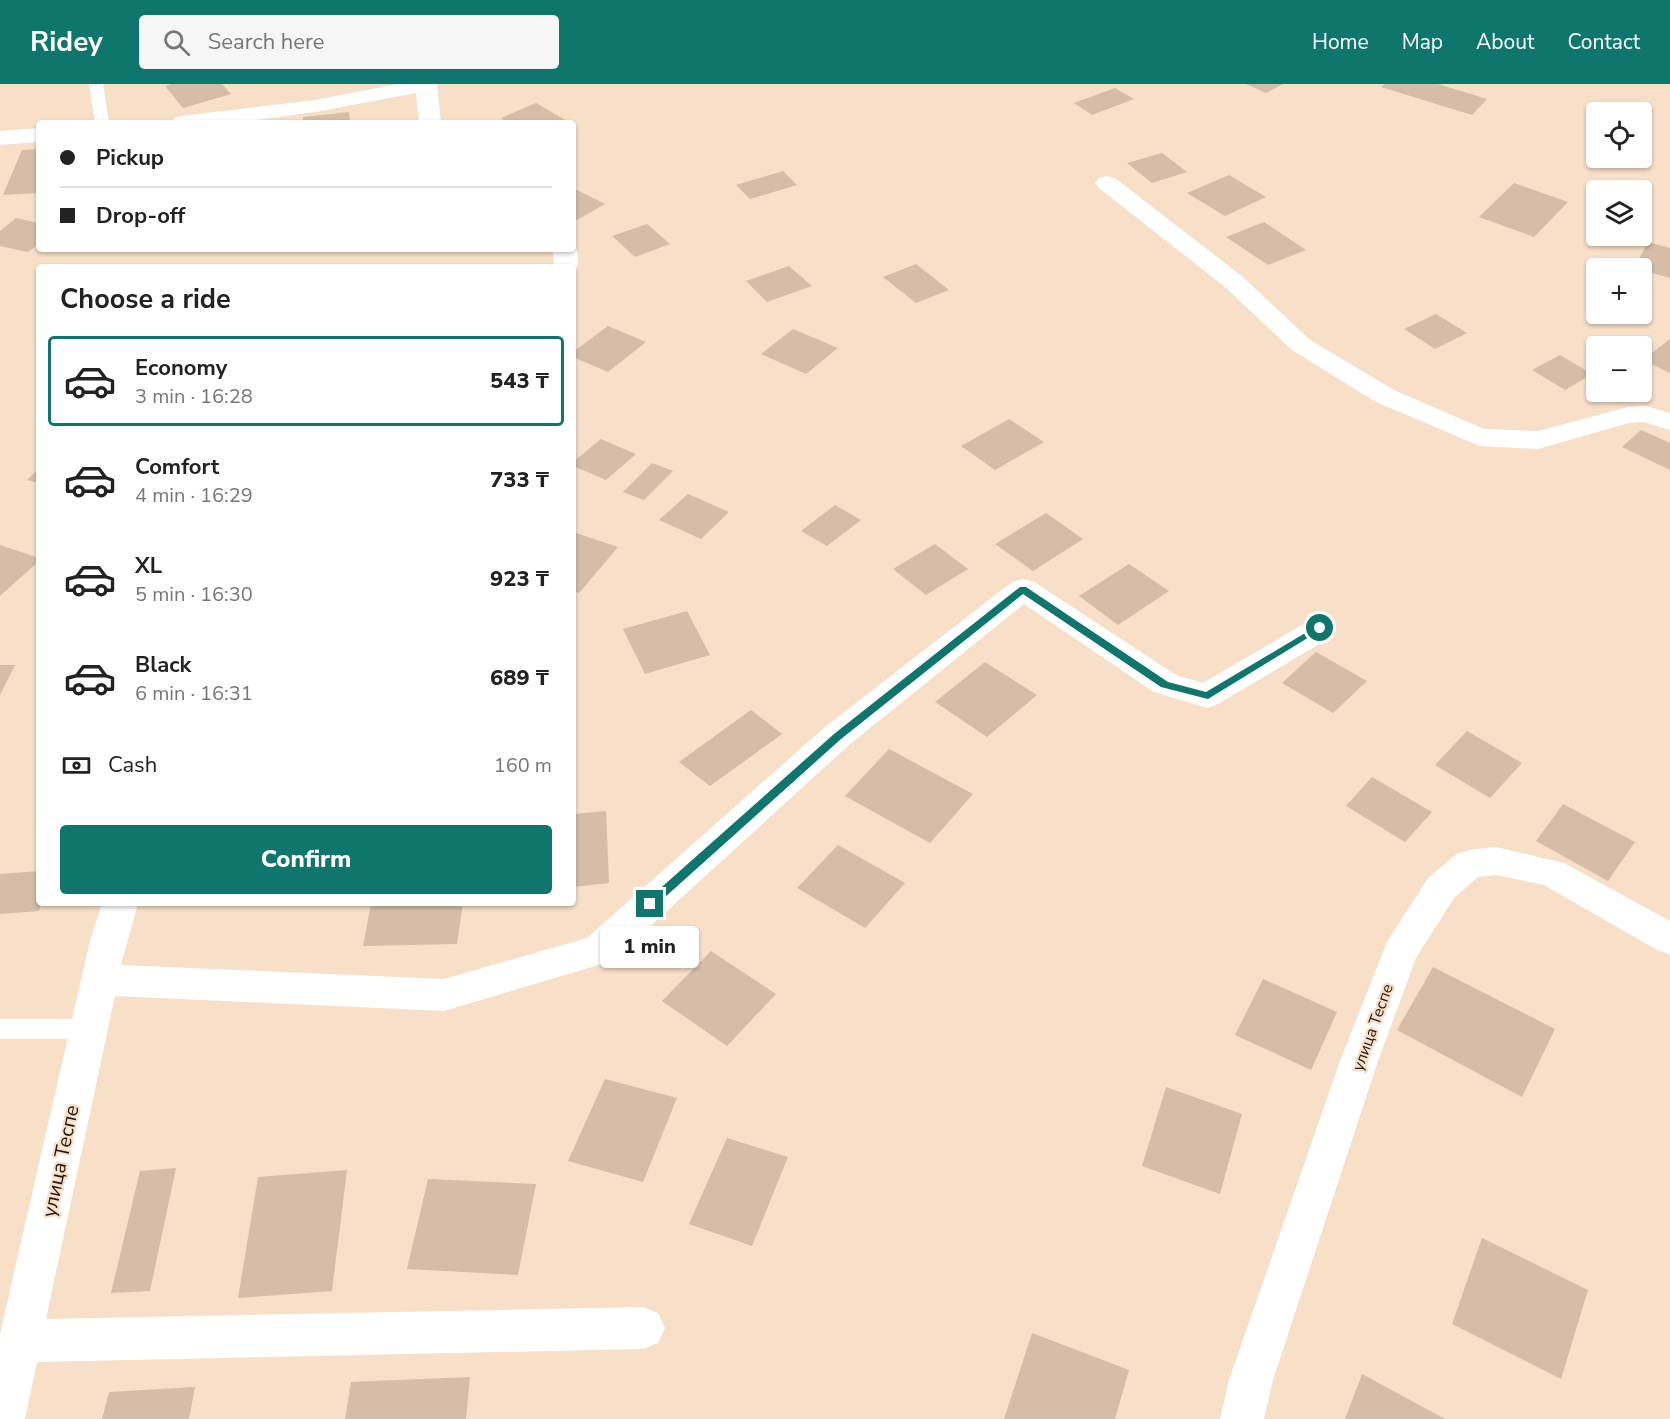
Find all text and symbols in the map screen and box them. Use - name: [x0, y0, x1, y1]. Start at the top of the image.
- search box: [139, 15, 559, 69]
- text: Ridey: [30, 23, 103, 61]
- icon: search: [160, 26, 193, 59]
- text: Search here: [208, 27, 324, 57]
- text: Home: [1312, 28, 1369, 56]
- text: Map: [1402, 28, 1443, 56]
- text: About: [1476, 28, 1534, 56]
- text: Contact: [1567, 28, 1640, 56]
- map controls: [1586, 102, 1652, 402]
- button: locate: [1586, 102, 1652, 168]
- text: Pickup: [96, 143, 164, 173]
- button: layers: [1586, 180, 1652, 246]
- text: Drop-off: [96, 201, 185, 231]
- button: +: [1586, 258, 1652, 324]
- text: Choose a ride: [60, 281, 231, 318]
- button: −: [1586, 336, 1652, 402]
- text: Economy: [135, 353, 227, 383]
- icon: car: [63, 354, 117, 408]
- text: 543 ₸: [490, 366, 549, 396]
- text: 3 min · 16:28: [135, 383, 253, 410]
- text: Comfort: [135, 452, 219, 482]
- icon: car: [63, 453, 117, 507]
- text: 733 ₸: [490, 465, 549, 495]
- text: 4 min · 16:29: [135, 482, 253, 509]
- text: XL: [135, 551, 162, 581]
- icon: car: [63, 552, 117, 606]
- text: 923 ₸: [490, 564, 549, 594]
- text: 5 min · 16:30: [135, 581, 253, 608]
- route start: [1306, 614, 1333, 641]
- text: Black: [135, 650, 191, 680]
- icon: car: [63, 651, 117, 705]
- text: 689 ₸: [490, 663, 549, 693]
- text: 6 min · 16:31: [135, 680, 253, 707]
- icon: cash: [60, 749, 93, 782]
- text: Cash: [108, 750, 157, 780]
- text: 160 m: [494, 752, 552, 779]
- button: Confirm: [60, 825, 552, 894]
- route end: [636, 890, 663, 917]
- callout: 1 min: [600, 925, 700, 967]
- text: 1 min: [623, 933, 676, 960]
- street label: улица Теспе: [1347, 981, 1399, 1074]
- street label: улица Теспе: [35, 1102, 86, 1220]

